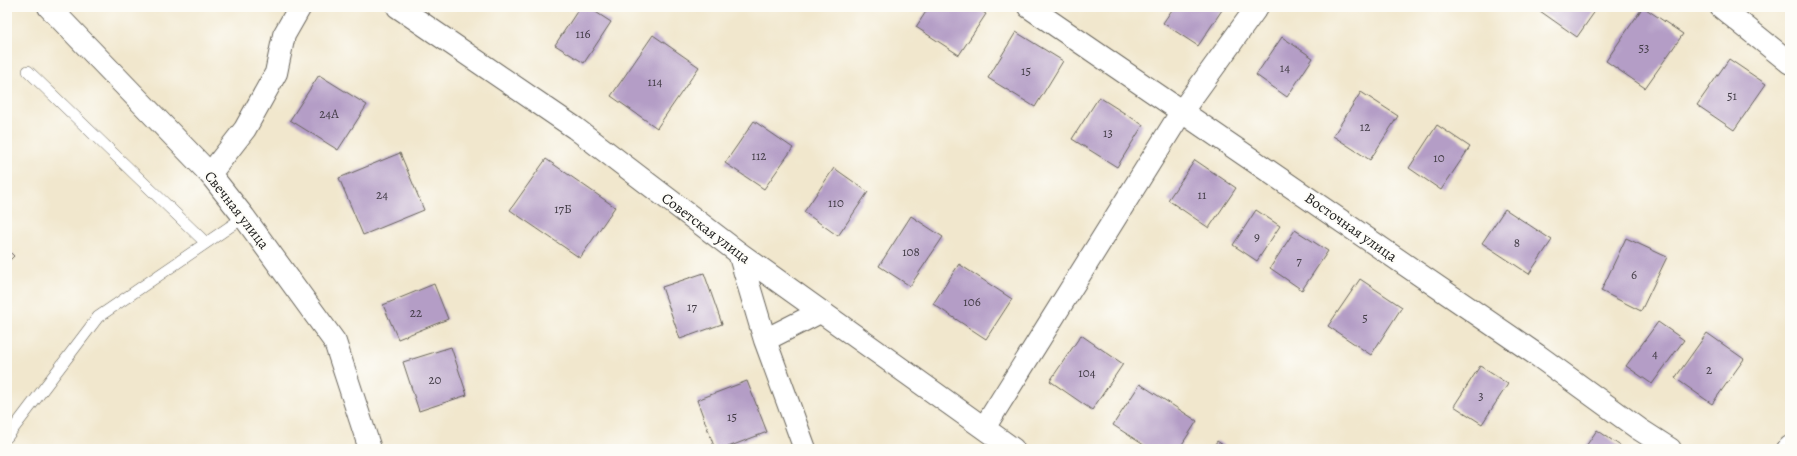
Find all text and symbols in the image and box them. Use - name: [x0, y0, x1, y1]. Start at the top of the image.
- house number: 116: [576, 25, 590, 42]
- house number: 53: [1639, 39, 1650, 56]
- house number: 14: [1280, 59, 1290, 76]
- house number: 15: [1021, 62, 1031, 79]
- house number: 114: [648, 73, 663, 90]
- house number: 51: [1727, 87, 1738, 104]
- house number: 24А: [319, 105, 339, 122]
- house number: 12: [1360, 118, 1370, 135]
- house number: 13: [1103, 124, 1113, 141]
- house number: 112: [751, 147, 767, 164]
- house number: 10: [1433, 149, 1445, 166]
- street label: Свечная улица: [200, 167, 274, 253]
- house number: 24: [376, 186, 388, 203]
- house number: 11: [1198, 186, 1207, 203]
- street label: Советская улица: [657, 188, 755, 268]
- street label: Восточная улица: [1301, 188, 1401, 266]
- house number: 110: [828, 194, 844, 211]
- house number: 17Б: [554, 200, 572, 217]
- house number: 9: [1254, 228, 1260, 245]
- house number: 8: [1514, 234, 1520, 251]
- house number: 108: [902, 243, 920, 260]
- house number: 7: [1296, 252, 1302, 269]
- house number: 6: [1631, 266, 1637, 283]
- house number: 106: [963, 293, 981, 310]
- house number: 17: [687, 298, 697, 315]
- house number: 22: [410, 304, 422, 321]
- house number: 5: [1362, 309, 1368, 326]
- house number: 4: [1652, 345, 1658, 362]
- house number: 2: [1706, 361, 1712, 378]
- house number: 104: [1078, 364, 1096, 381]
- house number: 20: [428, 371, 442, 388]
- house number: 3: [1478, 387, 1484, 404]
- house number: 15: [727, 408, 737, 425]

